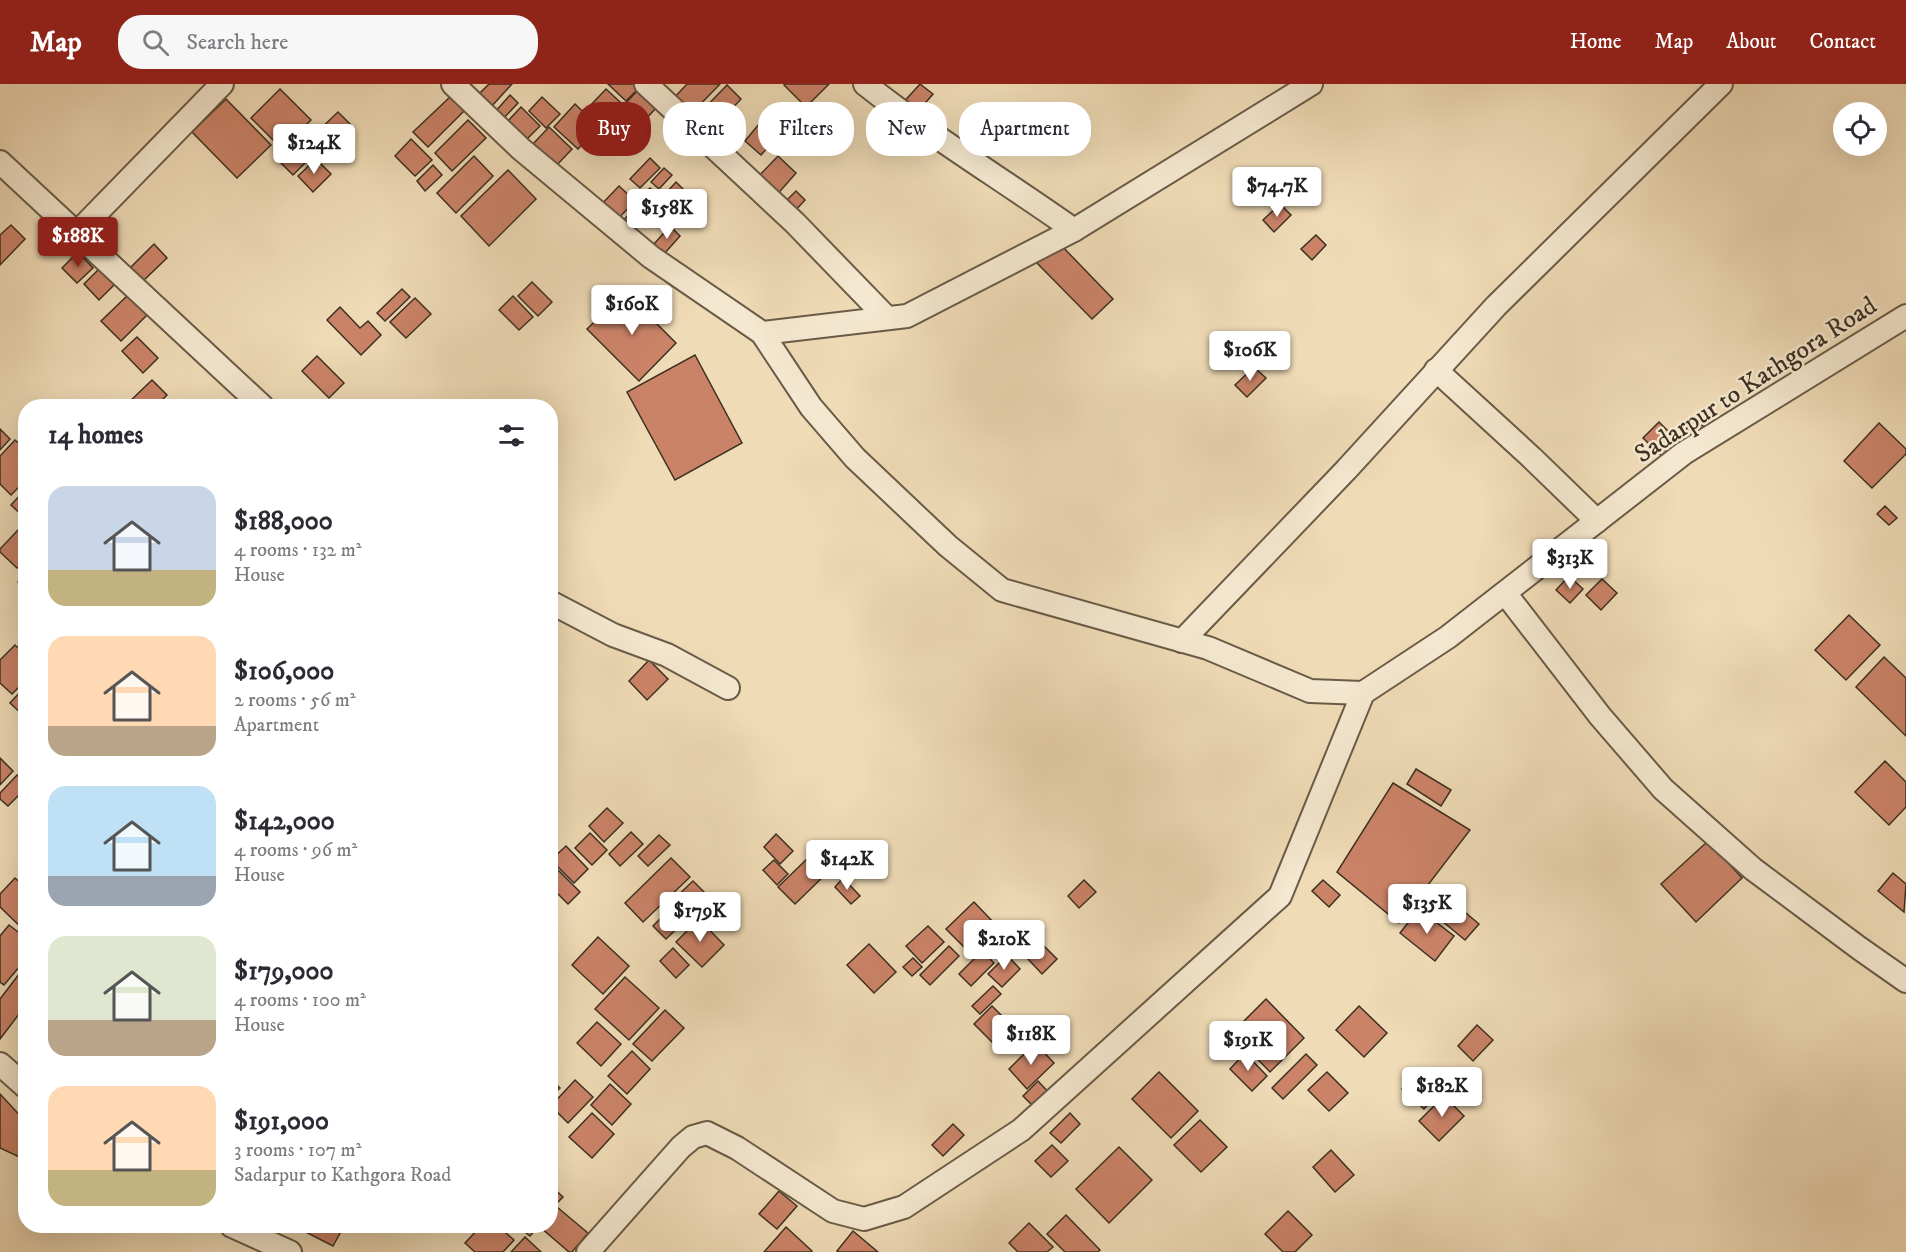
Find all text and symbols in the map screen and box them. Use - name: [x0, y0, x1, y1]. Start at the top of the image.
- search box: [118, 15, 538, 69]
- text: Map: [30, 25, 82, 60]
- icon: search: [139, 26, 172, 59]
- text: Search here: [187, 29, 288, 56]
- text: Home: [1570, 29, 1622, 55]
- text: Map: [1655, 29, 1693, 55]
- text: About: [1726, 29, 1777, 55]
- text: Contact: [1810, 29, 1876, 55]
- chip: Buy: [576, 102, 651, 156]
- chip: Rent: [663, 102, 746, 156]
- chip: Filters: [758, 102, 854, 156]
- chip: New: [866, 102, 947, 156]
- chip: Apartment: [959, 102, 1091, 156]
- map controls: [1833, 102, 1887, 156]
- button: locate: [1833, 102, 1887, 156]
- pin: $124K: [272, 124, 356, 175]
- text: $124K: [287, 131, 341, 156]
- pin: $74.7K: [1228, 167, 1326, 218]
- text: $74.7K: [1246, 174, 1308, 199]
- pin: $158K: [625, 189, 709, 240]
- text: $158K: [641, 196, 693, 221]
- pin: $188K: [36, 217, 120, 268]
- text: $188K: [52, 224, 104, 249]
- pin: $160K: [590, 285, 674, 336]
- street label: Sadarpur to Kathgora Road: [1628, 290, 1883, 471]
- text: $160K: [605, 292, 659, 317]
- pin: $106K: [1208, 331, 1292, 382]
- text: $106K: [1223, 338, 1277, 363]
- text: 14 homes: [48, 419, 143, 452]
- icon: filters: [495, 419, 528, 452]
- text: $188,000: [234, 505, 333, 538]
- icon: home: [96, 510, 168, 582]
- text: 4 rooms · 132 m²: [234, 538, 362, 563]
- pin: $313K: [1528, 539, 1612, 590]
- text: $313K: [1546, 546, 1594, 571]
- text: House: [234, 563, 285, 588]
- text: $106,000: [234, 655, 334, 688]
- icon: home: [96, 660, 168, 732]
- text: 2 rooms · 56 m²: [234, 688, 356, 713]
- text: Apartment: [234, 713, 319, 738]
- text: $142,000: [234, 805, 335, 838]
- icon: home: [96, 810, 168, 882]
- text: 4 rooms · 96 m²: [234, 838, 357, 863]
- pin: $142K: [805, 840, 889, 891]
- text: $142K: [820, 847, 874, 872]
- text: House: [234, 863, 285, 888]
- pin: $135K: [1385, 884, 1469, 935]
- text: $135K: [1402, 891, 1452, 916]
- pin: $179K: [658, 892, 742, 943]
- text: $179K: [674, 899, 726, 924]
- pin: $210K: [962, 920, 1046, 971]
- text: $210K: [978, 927, 1030, 952]
- text: $179,000: [234, 955, 333, 988]
- icon: home: [96, 960, 168, 1032]
- text: 4 rooms · 100 m²: [234, 988, 366, 1013]
- text: House: [234, 1013, 285, 1038]
- pin: $118K: [989, 1015, 1073, 1066]
- pin: $191K: [1206, 1021, 1290, 1072]
- text: $118K: [1006, 1022, 1056, 1047]
- text: $191K: [1223, 1028, 1273, 1053]
- pin: $182K: [1400, 1067, 1484, 1118]
- text: $182K: [1416, 1074, 1468, 1099]
- text: $191,000: [234, 1105, 329, 1138]
- icon: home: [96, 1110, 168, 1182]
- text: 3 rooms · 107 m²: [234, 1138, 362, 1163]
- text: Sadarpur to Kathgora Road: [234, 1163, 451, 1188]

